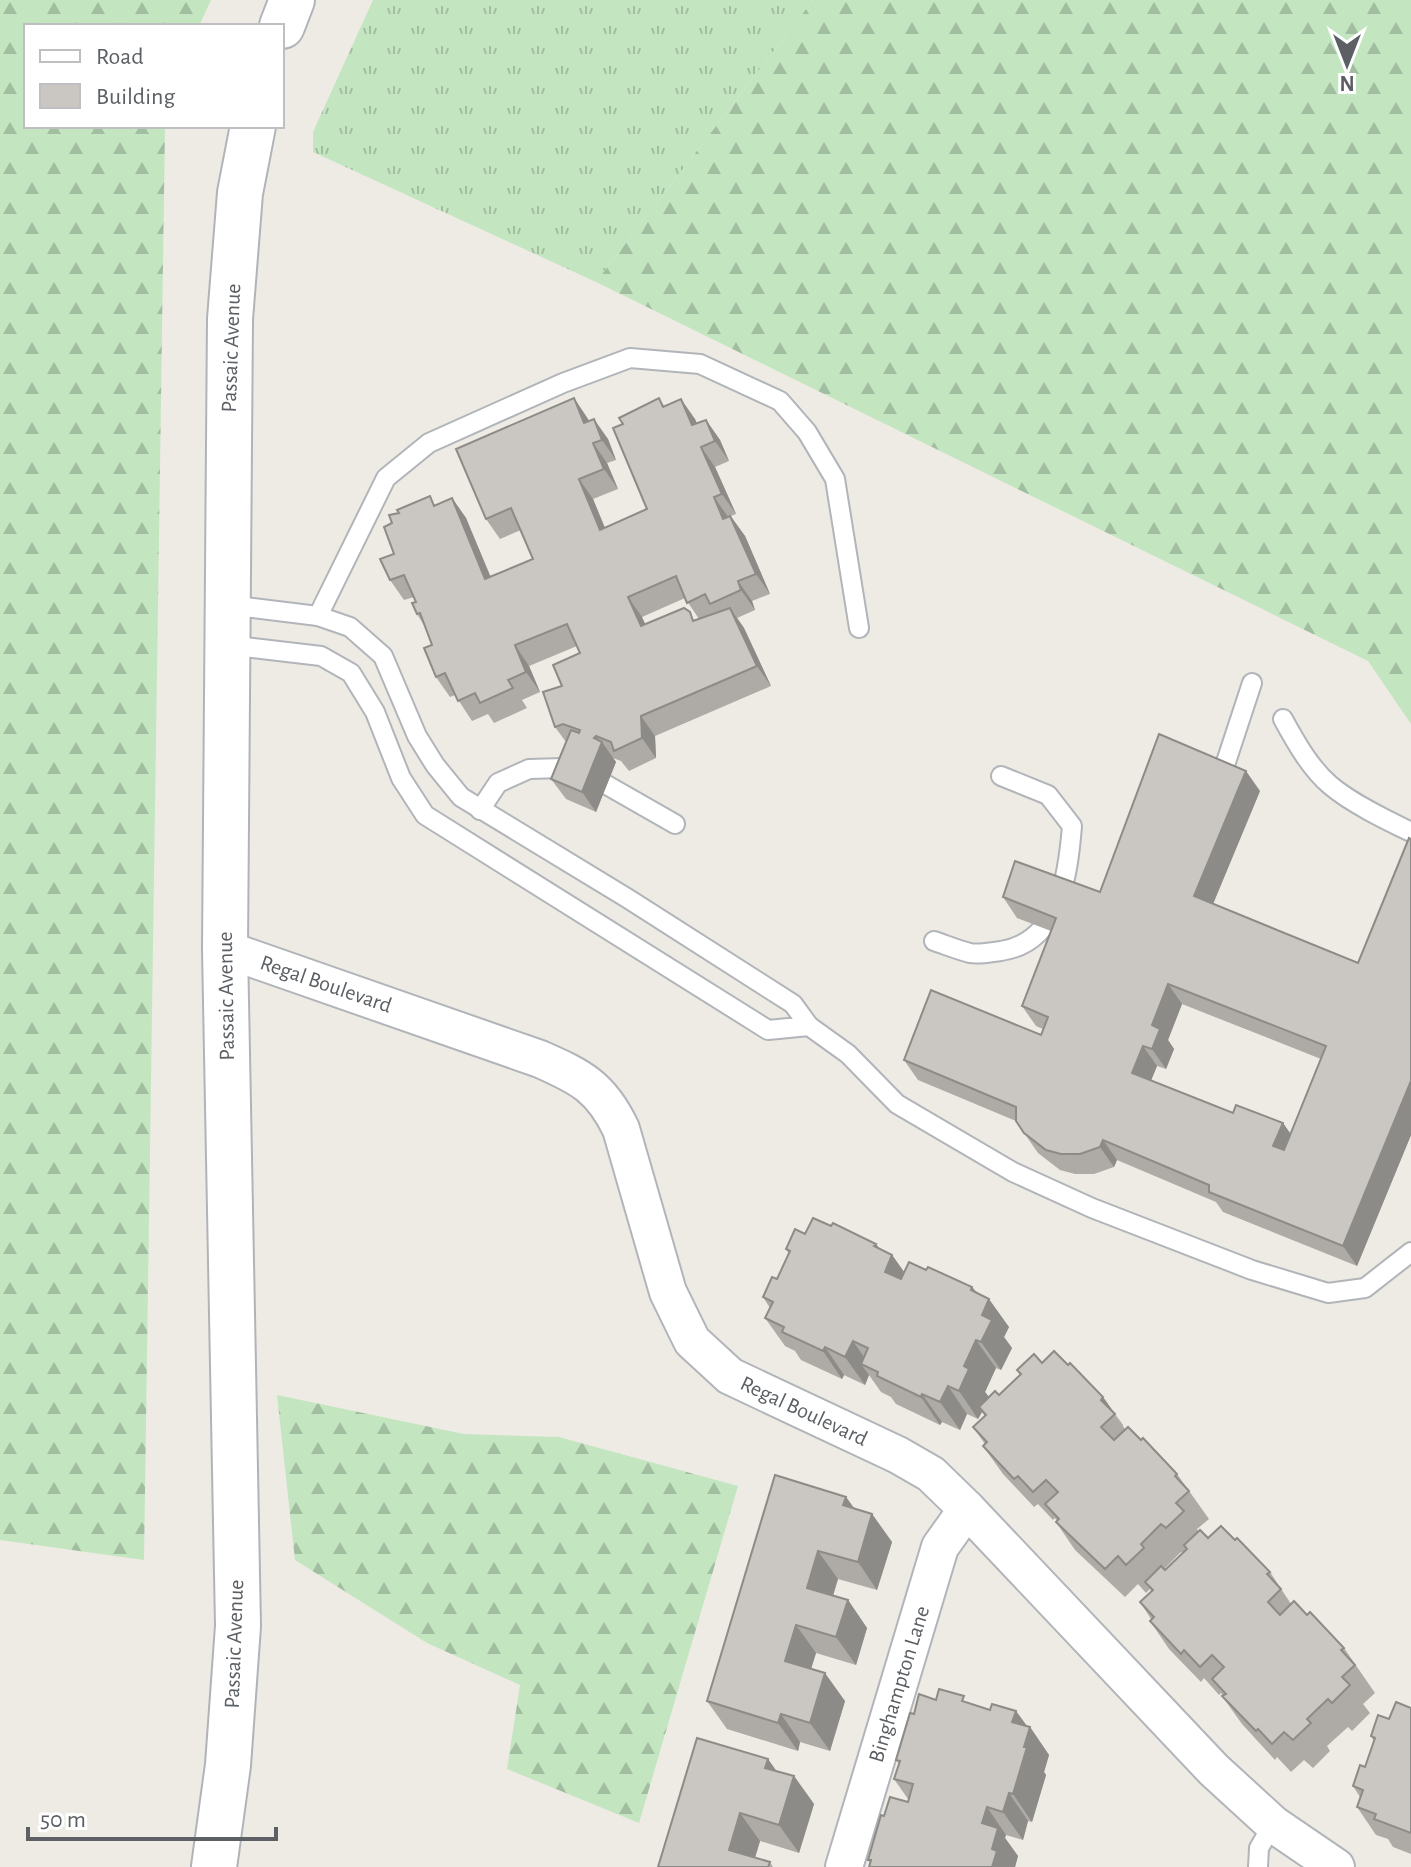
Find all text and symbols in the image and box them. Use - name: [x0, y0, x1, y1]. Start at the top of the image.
- legend: [24, 24, 284, 128]
- north arrow: [1307, 24, 1387, 104]
- text: Road: [96, 45, 144, 69]
- text: N: [1339, 72, 1355, 94]
- text: Building: [96, 85, 175, 109]
- street label: Passaic Avenue: [218, 283, 244, 413]
- street label: Passaic Avenue: [214, 931, 238, 1061]
- street label: Regal Boulevard: [257, 951, 395, 1017]
- street label: Regal Boulevard: [737, 1372, 871, 1450]
- street label: Passaic Avenue: [221, 1579, 247, 1709]
- street label: Binghampton Lane: [865, 1603, 933, 1765]
- scale bar: [28, 1791, 276, 1841]
- text: 50 m: [40, 1808, 86, 1832]

